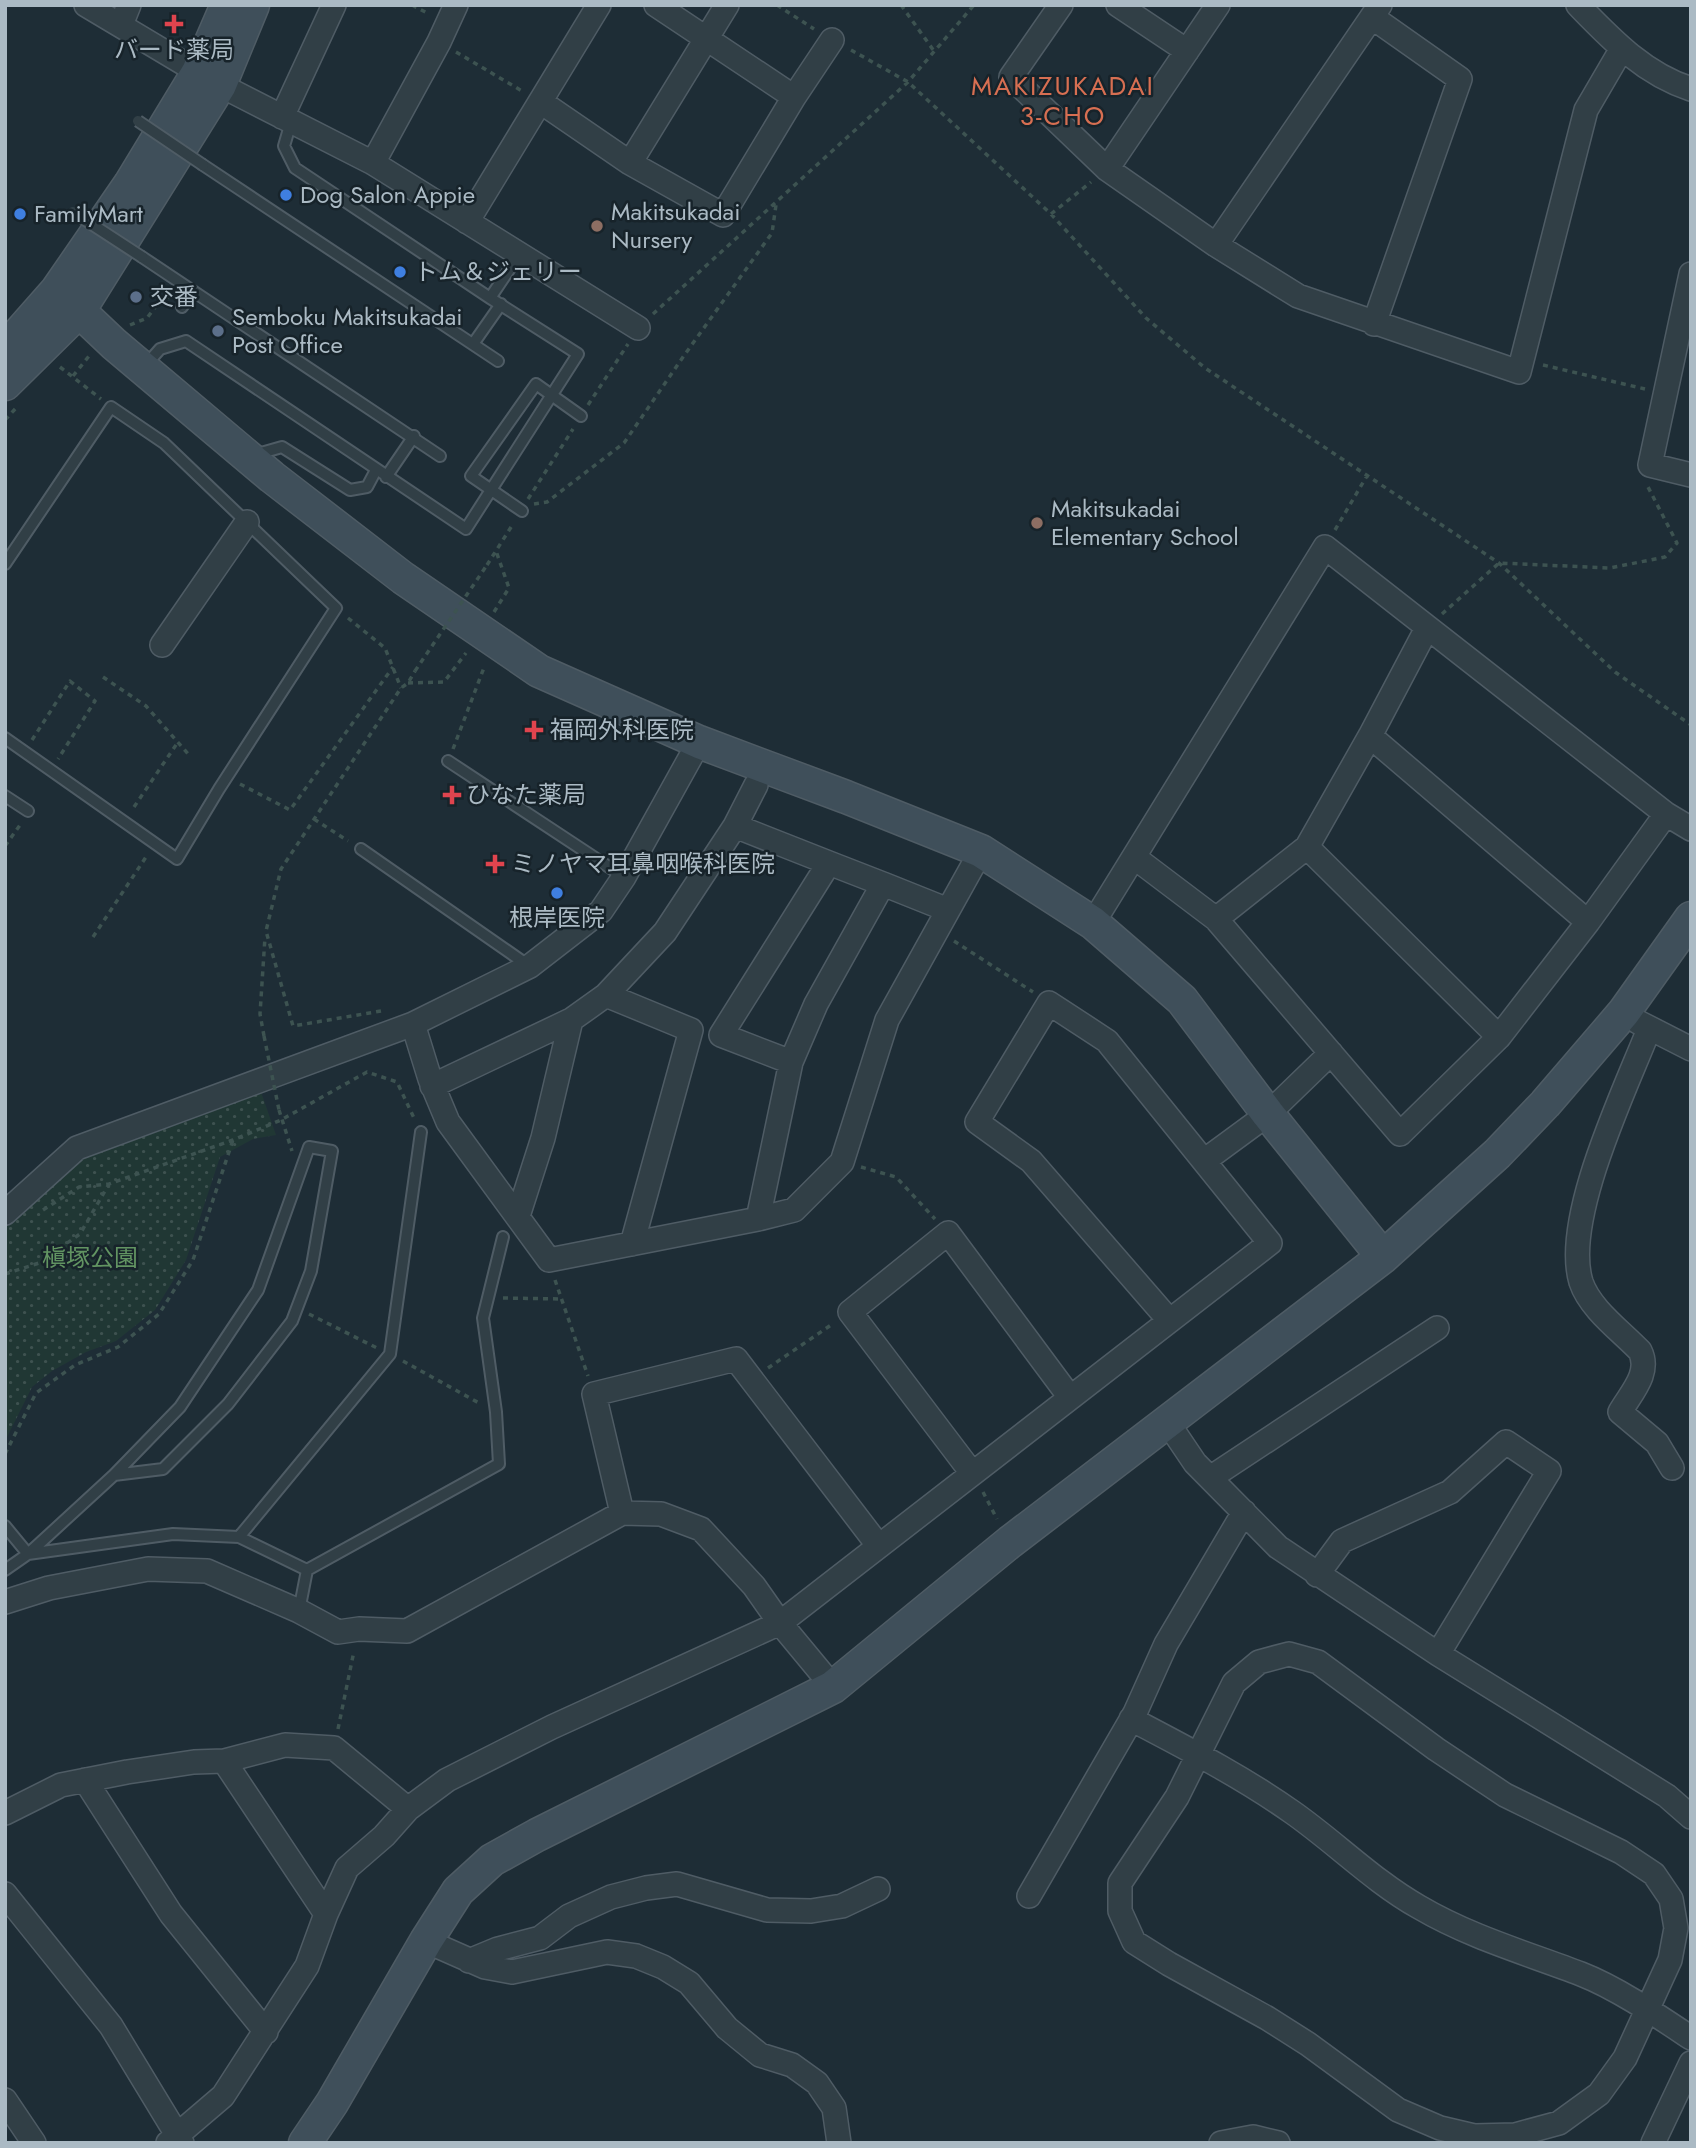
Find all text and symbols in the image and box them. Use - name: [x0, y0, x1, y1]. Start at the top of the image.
- marker: バード薬局: [166, 16, 182, 32]
- place label: バード薬局: [114, 32, 234, 67]
- district label: MAKIZUKADAI 3-CHO: [971, 67, 1155, 135]
- place label: Dog Salon Appie: [300, 177, 475, 212]
- marker: Dog Salon Appie: [278, 187, 294, 203]
- place label: Makitsukadai Nursery: [611, 194, 740, 257]
- place label: FamilyMart: [34, 196, 143, 231]
- marker: FamilyMart: [12, 206, 28, 222]
- marker: Makitsukadai Nursery: [589, 218, 605, 234]
- place label: トム＆ジェリー: [414, 254, 582, 289]
- marker: トム＆ジェリー: [392, 264, 408, 280]
- place label: 交番: [150, 279, 198, 314]
- marker: 交番: [128, 289, 144, 305]
- place label: Semboku Makitsukadai Post Office: [232, 299, 463, 362]
- marker: Semboku Makitsukadai Post Office: [210, 323, 226, 339]
- place label: Makitsukadai Elementary School: [1051, 491, 1239, 554]
- marker: Makitsukadai Elementary School: [1029, 515, 1045, 531]
- place label: 福岡外科医院: [550, 712, 694, 747]
- marker: 福岡外科医院: [524, 720, 544, 740]
- place label: ひなた薬局: [466, 777, 586, 812]
- marker: ひなた薬局: [444, 787, 460, 803]
- place label: ミノヤマ耳鼻咽喉科医院: [511, 846, 775, 881]
- marker: ミノヤマ耳鼻咽喉科医院: [485, 854, 505, 874]
- marker: 根岸医院: [549, 885, 565, 901]
- place label: 根岸医院: [509, 900, 605, 935]
- park label: 槇塚公園: [42, 1240, 138, 1275]

